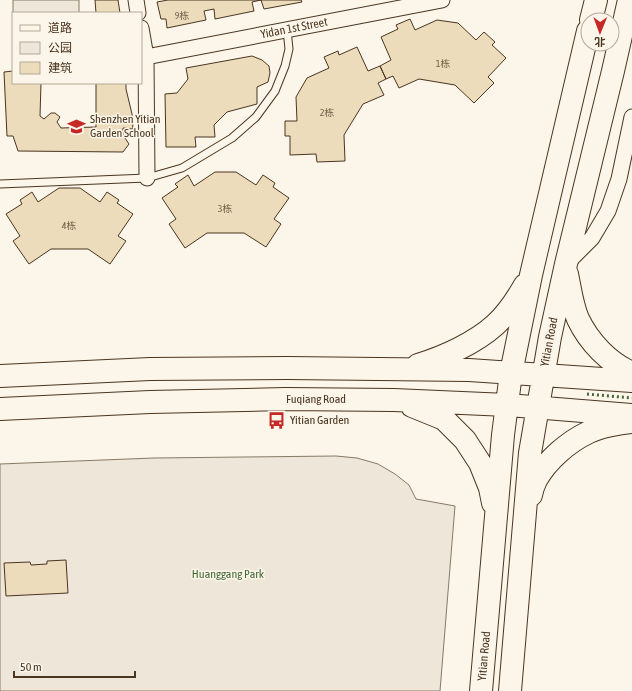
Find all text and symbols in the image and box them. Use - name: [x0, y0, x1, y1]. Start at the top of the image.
- house number: 9栋: [175, 10, 189, 21]
- legend: [12, 12, 142, 84]
- north arrow: [580, 12, 620, 52]
- street label: Yidan 1st Street: [259, 15, 329, 41]
- text: 道路: [48, 21, 72, 35]
- text: 北: [594, 36, 605, 48]
- text: 公园: [48, 41, 72, 55]
- house number: 1栋: [436, 58, 450, 69]
- text: 建筑: [48, 61, 72, 75]
- house number: 2栋: [320, 107, 334, 118]
- place label: Shenzhen Yitian Garden School: [90, 112, 161, 140]
- school or university icon: Shenzhen Yitian Garden School: [67, 116, 87, 136]
- house number: 3栋: [218, 203, 232, 214]
- house number: 4栋: [62, 220, 76, 231]
- street label: Yitian Road: [537, 316, 561, 368]
- street label: Fuqiang Road: [286, 392, 346, 406]
- bus stop icon: Yitian Garden: [267, 410, 287, 430]
- place label: Yitian Garden: [290, 413, 349, 427]
- park label: Huanggang Park: [192, 567, 265, 581]
- street label: Yitian Road: [475, 631, 493, 681]
- scale bar: [14, 653, 135, 679]
- text: 50 m: [20, 660, 42, 674]

